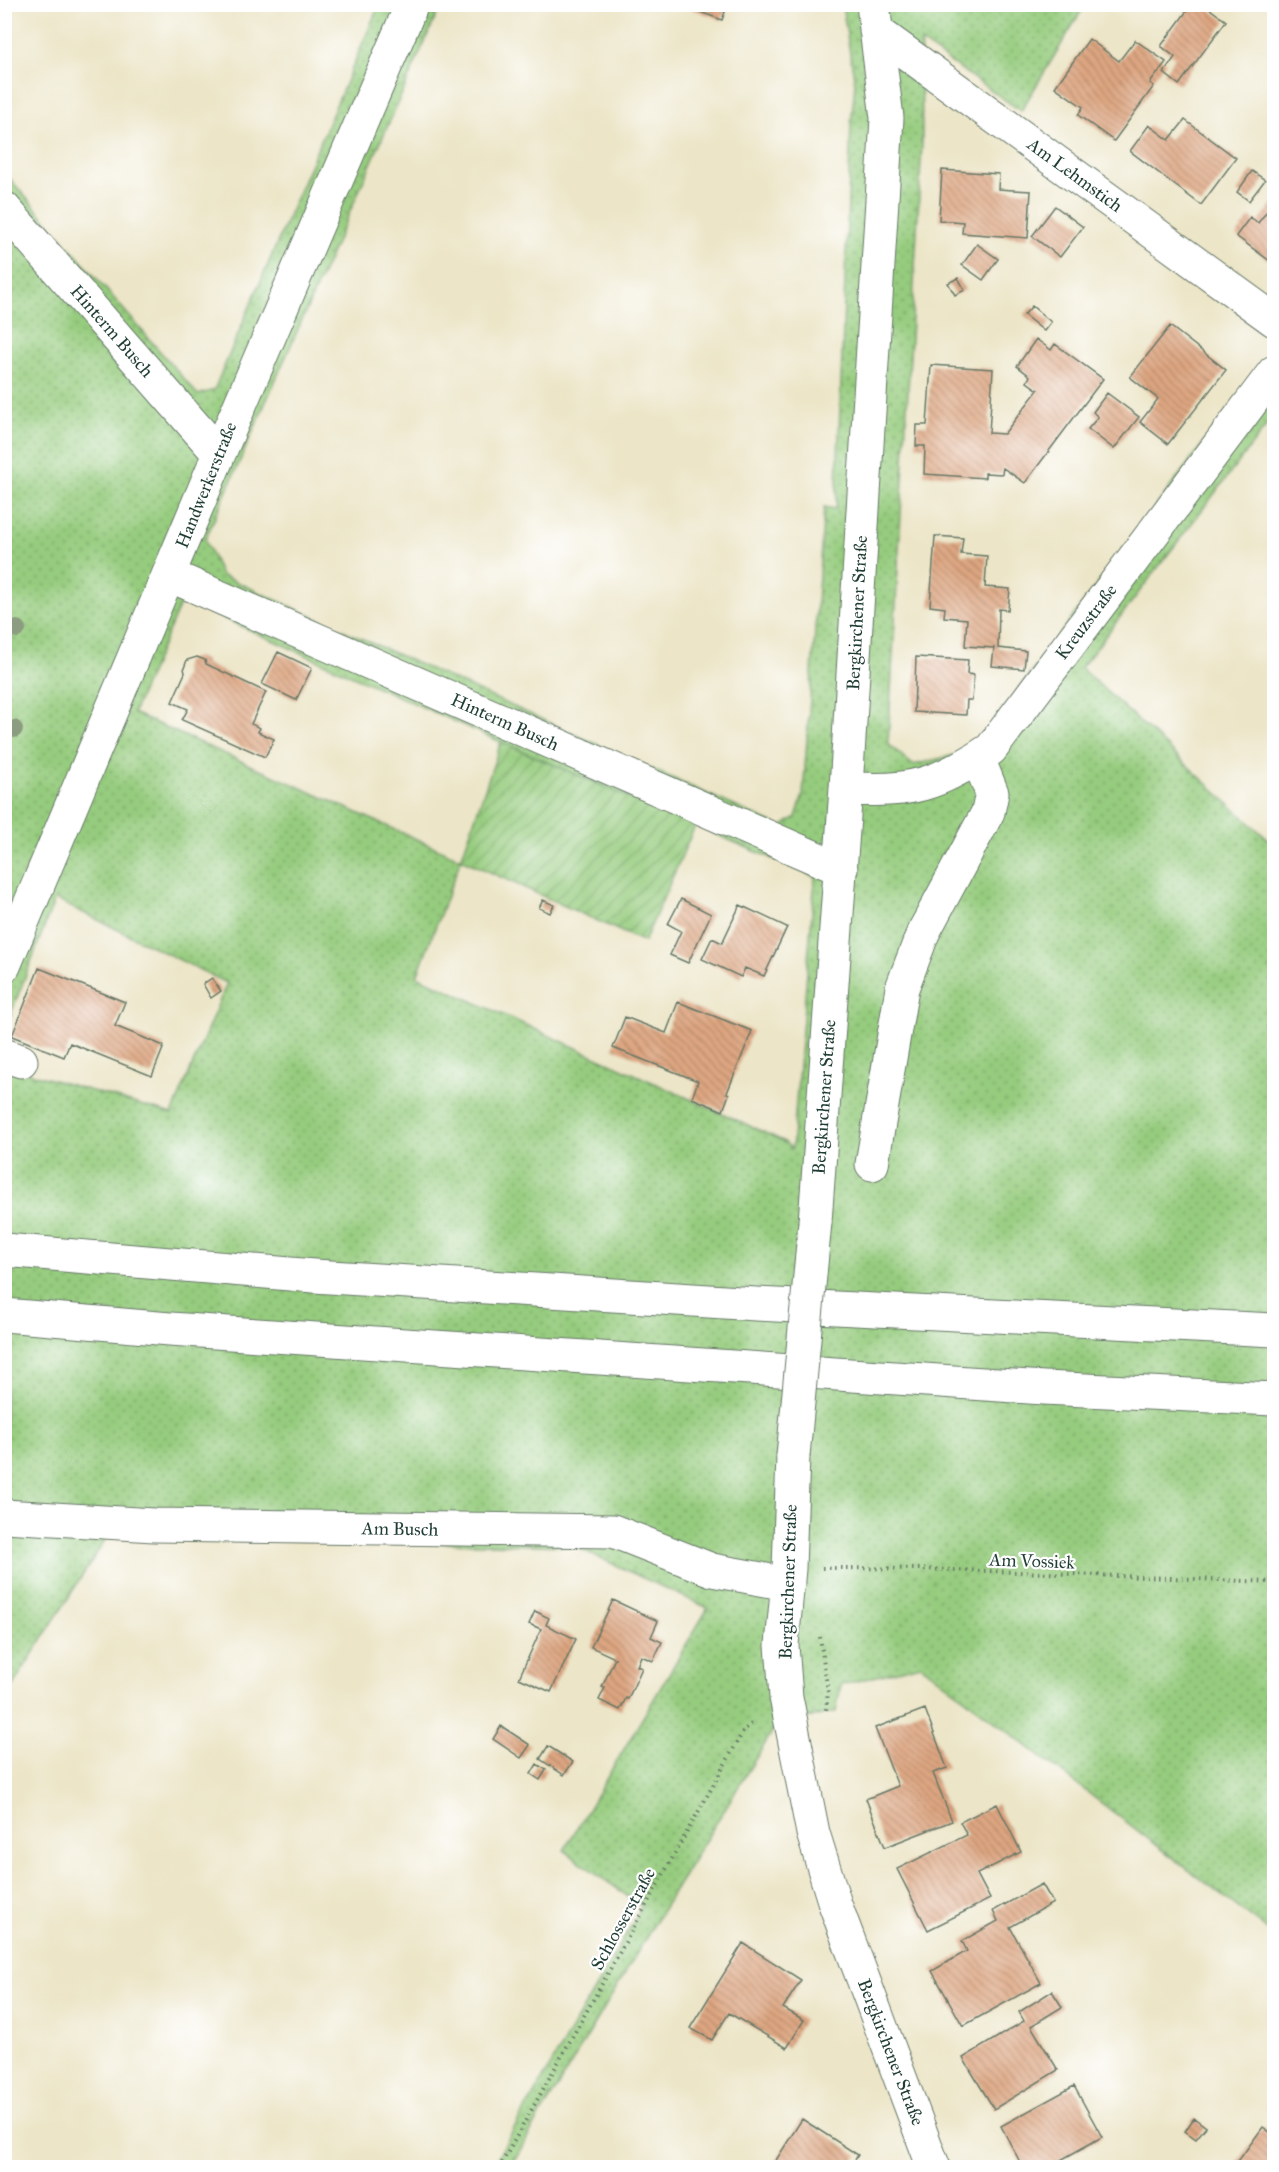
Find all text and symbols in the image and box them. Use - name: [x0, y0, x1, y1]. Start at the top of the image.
- street label: Am Lehmstich: [1022, 132, 1127, 217]
- street label: Hinterm Busch: [66, 280, 158, 382]
- street label: Handwerkerstraße: [171, 419, 241, 551]
- street label: Bergkirchener Straße: [842, 535, 873, 691]
- street label: Kreuzstraße: [1050, 580, 1122, 664]
- street label: Hinterm Busch: [448, 688, 562, 756]
- street label: Bergkirchener Straße: [808, 1019, 841, 1175]
- street label: Bergkirchener Straße: [774, 1504, 803, 1660]
- street label: Am Busch: [360, 1517, 439, 1541]
- street label: Am Vossiek: [988, 1548, 1076, 1574]
- street label: Schlosserstraße: [586, 1864, 660, 1974]
- street label: Bergkirchener Straße: [852, 1976, 929, 2129]

